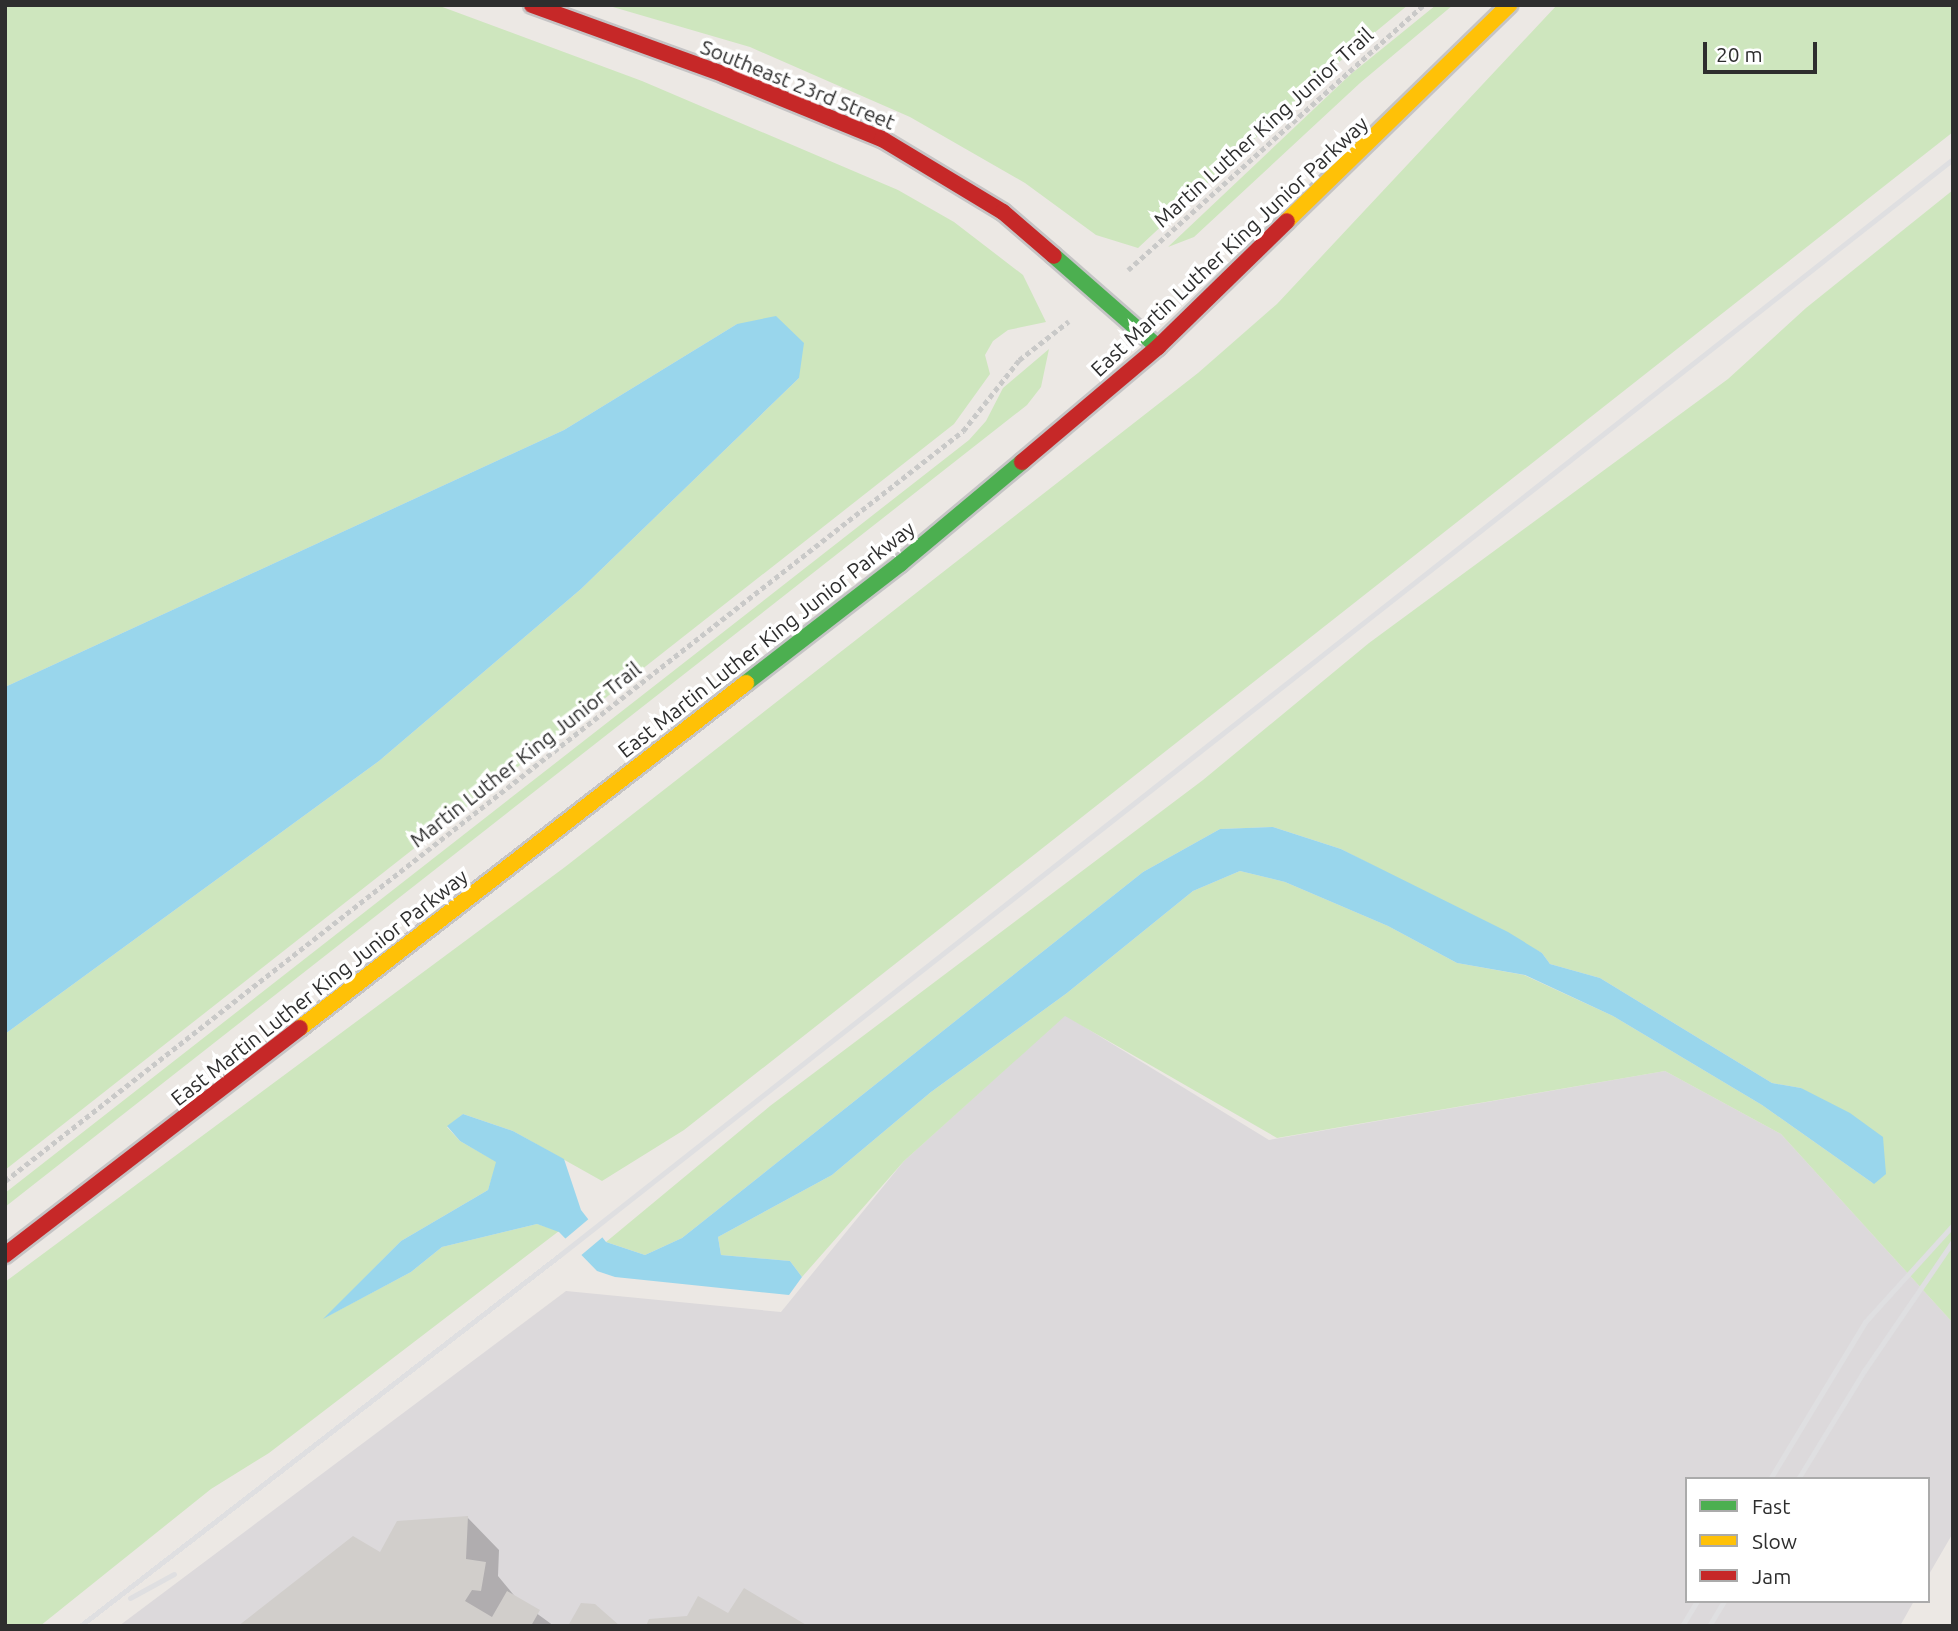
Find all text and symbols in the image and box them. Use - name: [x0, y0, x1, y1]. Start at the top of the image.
- street label: Martin Luther King Junior Trail: [1148, 22, 1378, 232]
- scale bar: [1706, 28, 1820, 72]
- street label: Southeast 23rd Street: [697, 33, 899, 135]
- text: 20 m: [1716, 42, 1763, 66]
- street label: East Martin Luther King Junior Parkway: [1085, 111, 1373, 381]
- street label: East Martin Luther King Junior Parkway: [613, 515, 919, 763]
- street label: Martin Luther King Junior Trail: [404, 656, 646, 852]
- street label: East Martin Luther King Junior Parkway: [166, 863, 472, 1111]
- legend: [1685, 1477, 1930, 1603]
- text: Fast: [1752, 1494, 1790, 1518]
- text: Slow: [1752, 1529, 1797, 1553]
- text: Jam: [1752, 1564, 1791, 1588]

